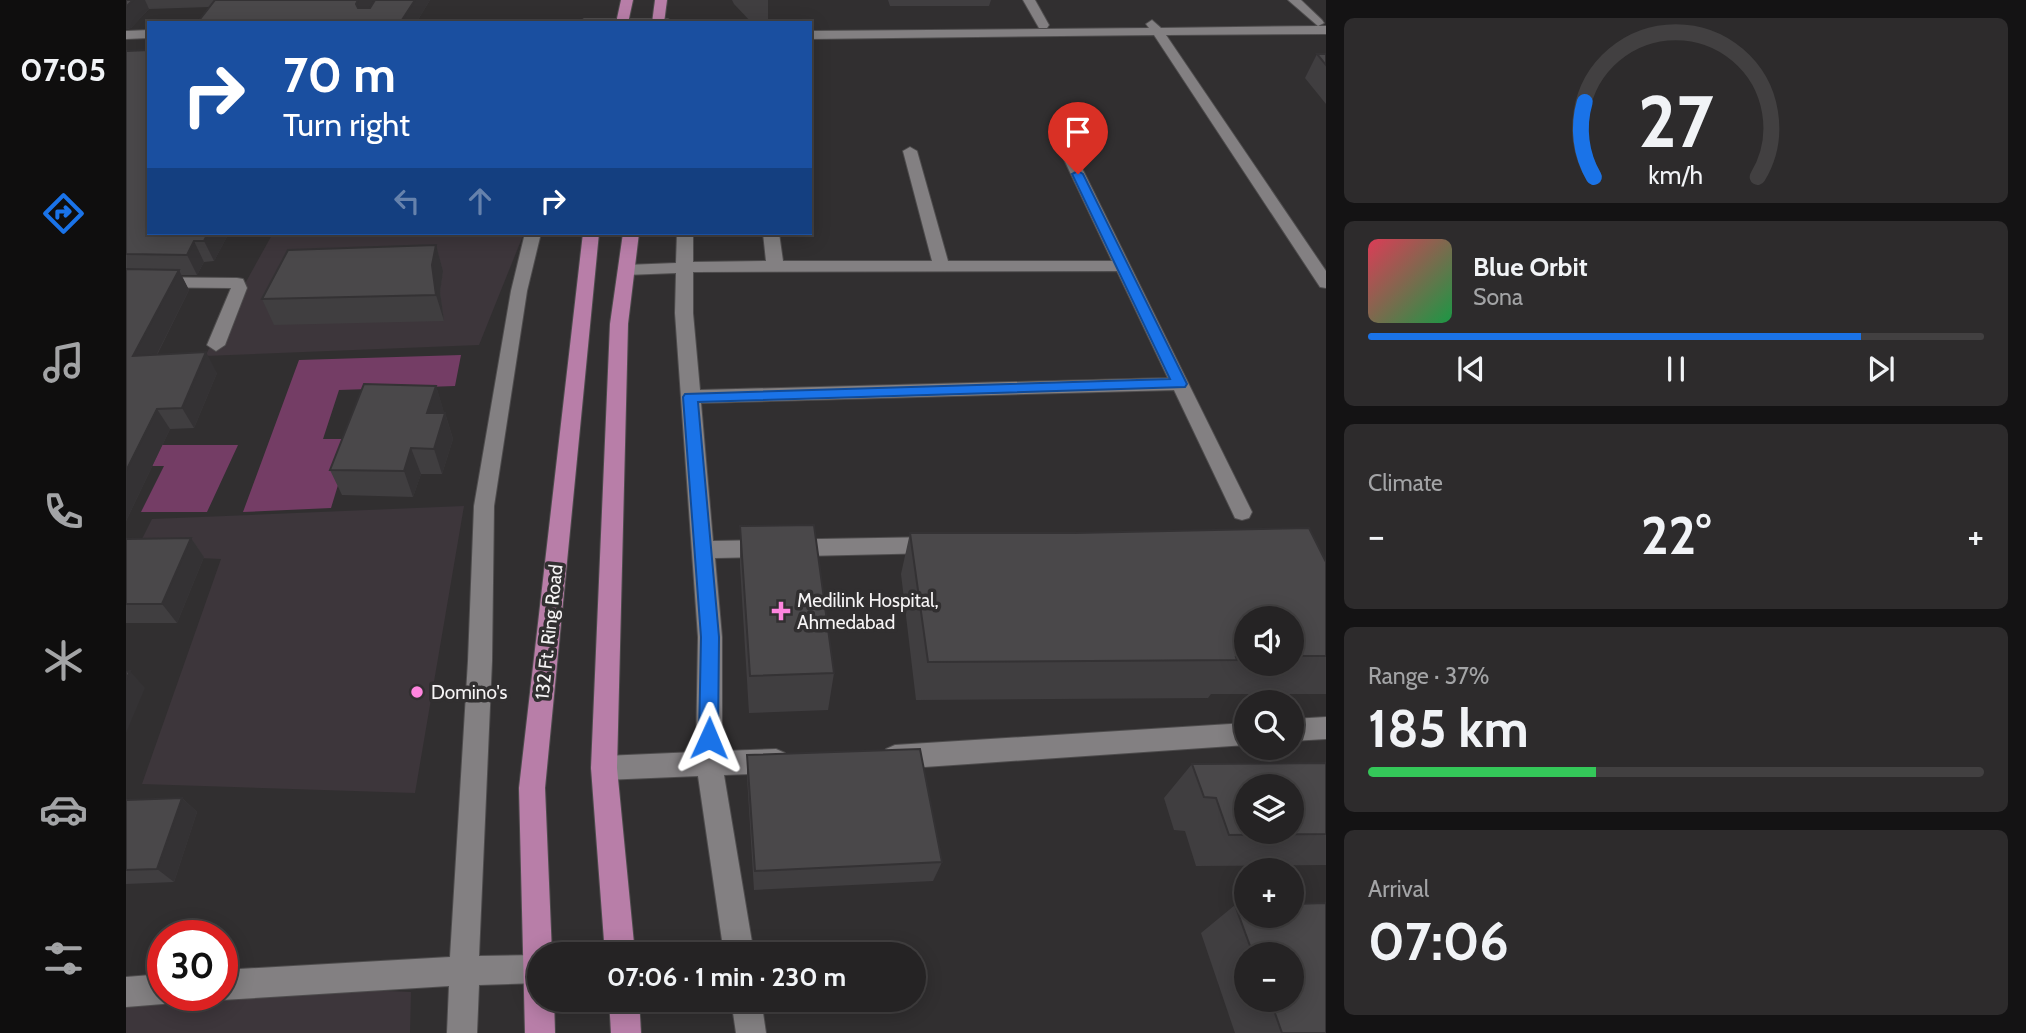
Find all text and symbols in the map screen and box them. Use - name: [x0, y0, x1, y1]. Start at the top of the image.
- text: 70 m: [283, 45, 396, 104]
- icon: right: [168, 49, 259, 140]
- text: 07:05: [20, 50, 106, 89]
- text: 27: [1638, 77, 1714, 165]
- pin: [1048, 102, 1108, 174]
- text: Turn right: [283, 105, 410, 144]
- icon: arrive: [1059, 113, 1097, 151]
- text: km/h: [1649, 159, 1703, 189]
- icon: left: [388, 182, 426, 220]
- icon: ahead: [461, 182, 499, 220]
- icon: right: [534, 182, 572, 220]
- icon: directions: [39, 189, 88, 238]
- text: Blue Orbit: [1473, 251, 1588, 283]
- text: Sona: [1473, 283, 1523, 311]
- icon: music: [39, 338, 88, 387]
- icon: previous: [1452, 350, 1490, 388]
- icon: pause: [1657, 350, 1695, 388]
- icon: next: [1862, 350, 1900, 388]
- text: Climate: [1368, 469, 1443, 497]
- icon: phone: [39, 487, 88, 536]
- text: 22°: [1641, 504, 1711, 567]
- text: −: [1368, 512, 1385, 559]
- text: +: [1967, 512, 1984, 559]
- street label: 132 Ft. Ring Road: [530, 563, 568, 701]
- place label: Medilink Hospital, Ahmedabad: [797, 589, 939, 634]
- marker: Medilink Hospital, Ahmedabad: [771, 601, 791, 621]
- map controls: [1234, 606, 1304, 1012]
- button: sound: [1234, 606, 1304, 676]
- icon: climate: [39, 636, 88, 685]
- text: Range · 37%: [1368, 662, 1489, 690]
- place label: Domino's: [431, 681, 508, 704]
- marker: Domino's: [409, 684, 425, 700]
- button: search: [1234, 690, 1304, 760]
- text: 185 km: [1368, 697, 1529, 760]
- position arrow: [672, 701, 746, 775]
- button: layers: [1234, 774, 1304, 844]
- icon: car: [39, 785, 88, 834]
- button: +: [1234, 858, 1304, 928]
- text: Arrival: [1368, 875, 1429, 903]
- text: 07:06: [1368, 910, 1509, 973]
- speed limit sign: 30: [147, 920, 238, 1011]
- icon: filters: [39, 934, 88, 983]
- button: −: [1234, 942, 1304, 1012]
- text: 07:06 · 1 min · 230 m: [607, 961, 846, 993]

